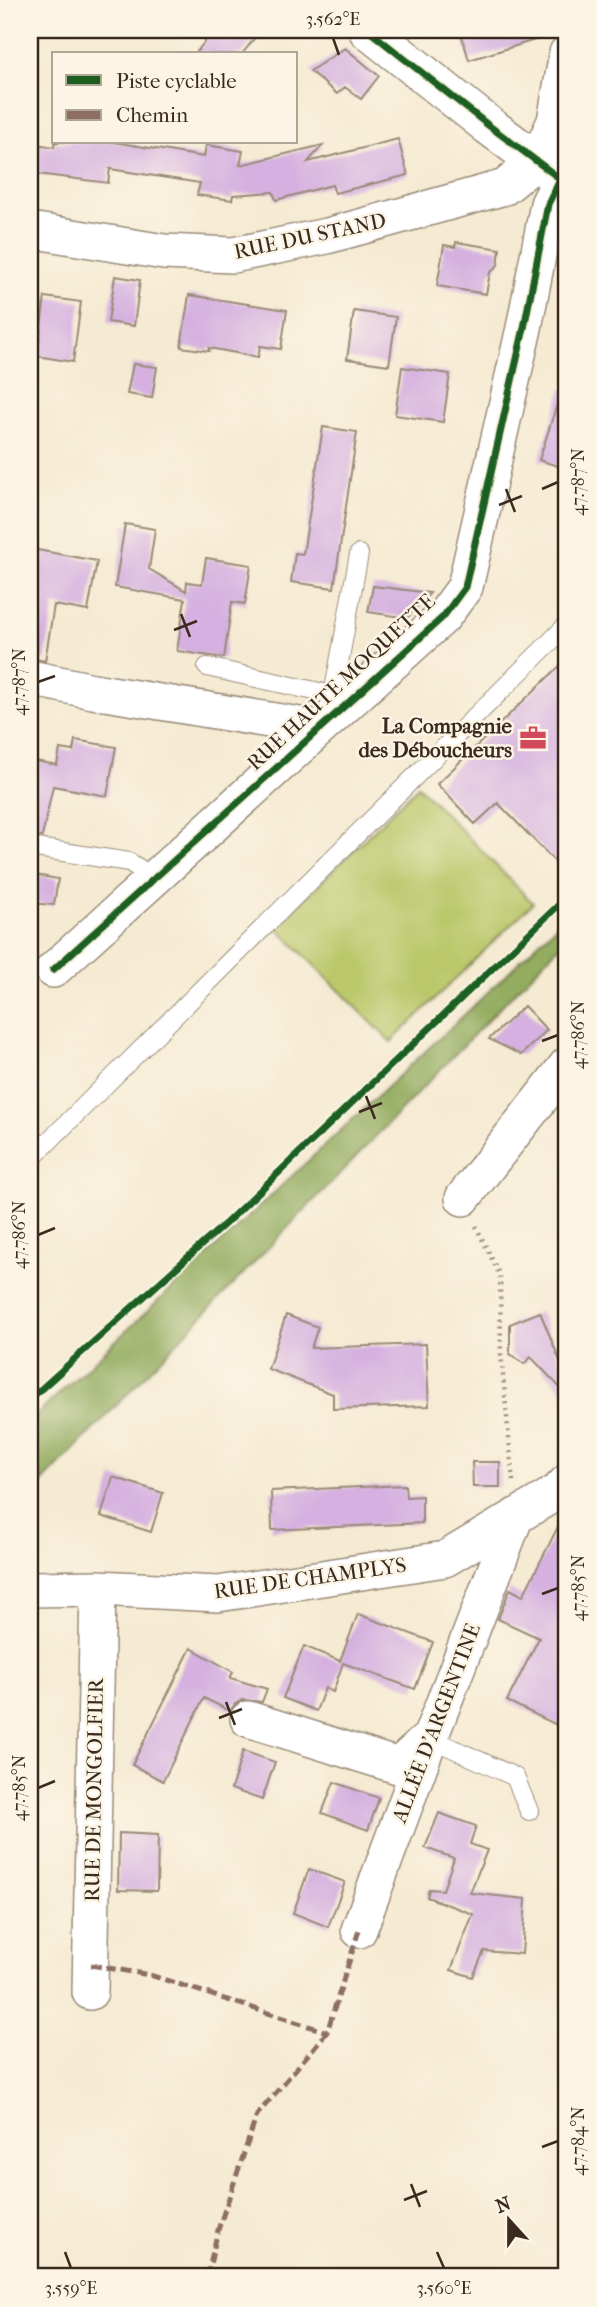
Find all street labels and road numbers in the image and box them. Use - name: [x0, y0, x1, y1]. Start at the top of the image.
- street label: RUE DU STAND: [232, 208, 388, 264]
- street label: RUE HAUTE MOQUETTE: [242, 589, 440, 775]
- street label: RUE DE CHAMPLYS: [212, 1553, 408, 1603]
- street label: ALLÉE D'ARGENTINE: [387, 1620, 485, 1827]
- street label: RUE DE MONGOLFIER: [80, 1677, 108, 1902]

